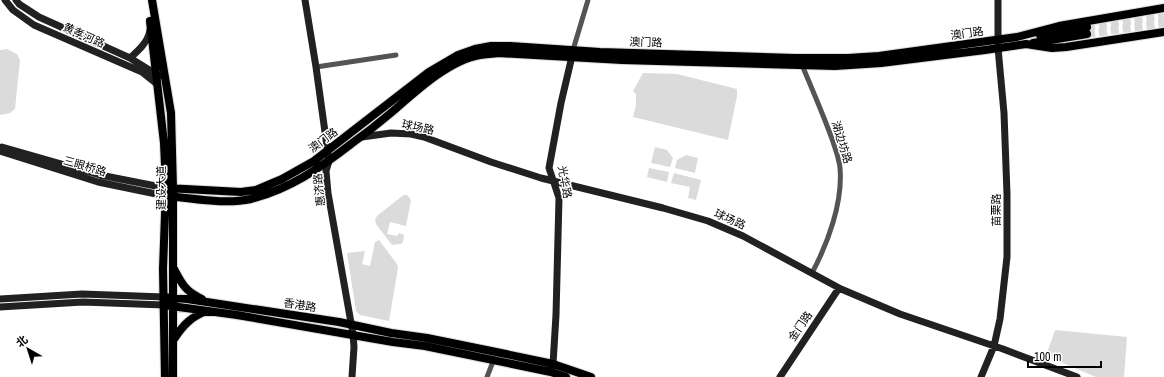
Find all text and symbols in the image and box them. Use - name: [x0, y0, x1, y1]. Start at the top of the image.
- street label: 黄孝河路: [61, 20, 107, 50]
- street label: 澳门路: [950, 24, 984, 42]
- street label: 澳门路: [629, 34, 663, 50]
- street label: 球场路: [400, 117, 436, 137]
- street label: 湖边坊路: [829, 119, 855, 165]
- street label: 澳门路: [306, 124, 340, 156]
- street label: 三眼桥路: [62, 153, 108, 179]
- street label: 光华路: [555, 164, 575, 200]
- street label: 建设大道: [154, 166, 168, 210]
- street label: 惠济路: [310, 173, 328, 207]
- street label: 苗栗路: [989, 194, 1003, 227]
- street label: 球场路: [712, 206, 748, 232]
- street label: 香港路: [283, 296, 317, 314]
- street label: 金门路: [785, 308, 815, 344]
- north arrow: [8, 329, 48, 369]
- text: 北: [13, 332, 30, 350]
- scale bar: [1028, 343, 1101, 369]
- text: 100 m: [1034, 349, 1061, 365]

